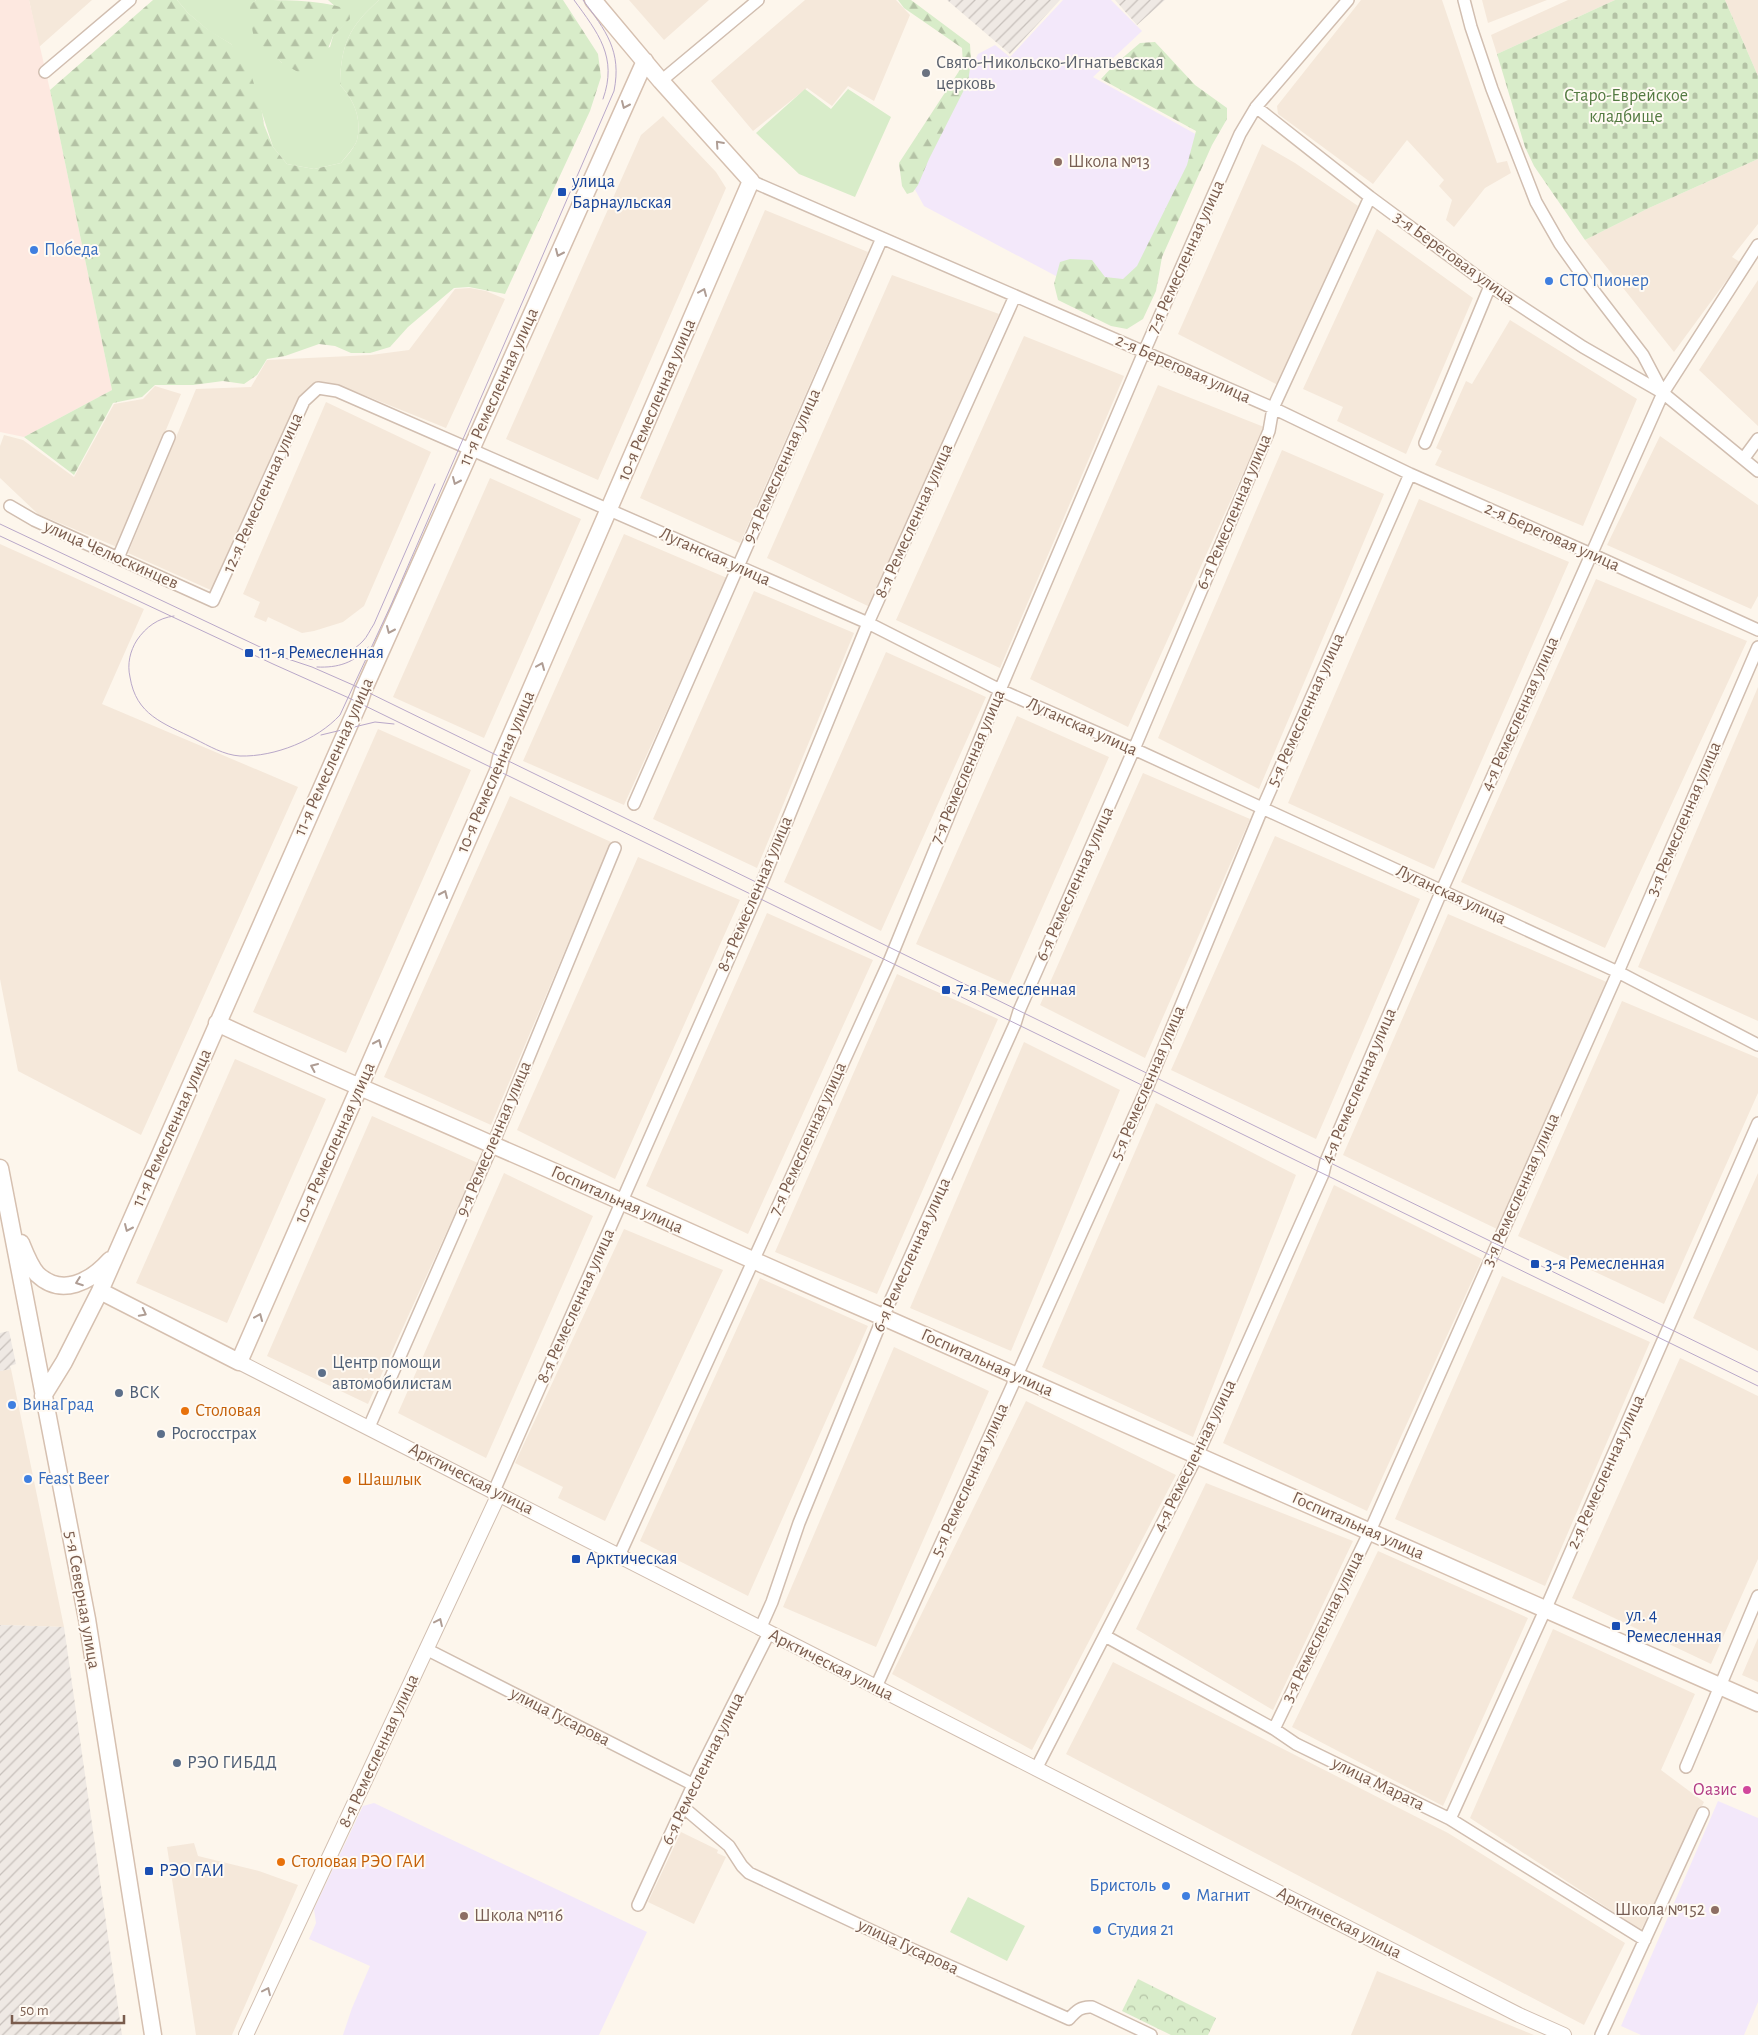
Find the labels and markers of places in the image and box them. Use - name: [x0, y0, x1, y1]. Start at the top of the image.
- place label: Свято-Никольско-Игнатьевская церковь: [936, 54, 1164, 93]
- marker: Свято-Никольско-Игнатьевская церковь: [920, 67, 932, 79]
- place label: Школа №13: [1068, 153, 1150, 171]
- marker: Школа №13: [1052, 156, 1064, 168]
- place label: улица Барнаульская: [571, 173, 672, 212]
- marker: улица Барнаульская: [556, 186, 568, 198]
- place label: Победа: [44, 240, 99, 259]
- marker: Победа: [28, 244, 40, 256]
- place label: СТО Пионер: [1559, 272, 1649, 290]
- marker: СТО Пионер: [1543, 275, 1555, 287]
- place label: 11-я Ремесленная: [259, 644, 384, 662]
- marker: 11-я Ремесленная: [243, 647, 255, 659]
- place label: 7-я Ремесленная: [956, 981, 1076, 999]
- marker: 7-я Ремесленная: [940, 984, 952, 996]
- place label: 3-я Ремесленная: [1545, 1255, 1665, 1273]
- marker: 3-я Ремесленная: [1529, 1258, 1541, 1270]
- place label: Центр помощи автомобилистам: [332, 1354, 452, 1393]
- marker: Центр помощи автомобилистам: [316, 1367, 328, 1379]
- place label: ВСК: [129, 1384, 160, 1402]
- marker: ВСК: [113, 1387, 125, 1399]
- place label: ВинаГрад: [22, 1396, 94, 1414]
- marker: ВинаГрад: [6, 1399, 18, 1411]
- place label: Столовая: [195, 1402, 261, 1420]
- marker: Столовая: [179, 1405, 191, 1417]
- place label: Росгосстрах: [171, 1425, 257, 1443]
- marker: Росгосстрах: [155, 1428, 167, 1440]
- place label: Feast Beer: [38, 1470, 109, 1488]
- place label: Шашлык: [357, 1471, 422, 1489]
- marker: Feast Beer: [22, 1473, 34, 1485]
- marker: Шашлык: [341, 1474, 353, 1486]
- place label: Арктическая: [586, 1550, 678, 1568]
- marker: Арктическая: [570, 1553, 582, 1565]
- place label: ул. 4 Ремесленная: [1625, 1607, 1722, 1646]
- marker: ул. 4 Ремесленная: [1610, 1620, 1622, 1632]
- place label: РЭО ГИБДД: [187, 1754, 277, 1772]
- marker: РЭО ГИБДД: [171, 1757, 183, 1769]
- place label: Оазис: [1693, 1781, 1737, 1799]
- marker: Оазис: [1741, 1784, 1753, 1796]
- place label: Столовая РЭО ГАИ: [291, 1853, 426, 1871]
- marker: Столовая РЭО ГАИ: [275, 1856, 287, 1868]
- place label: РЭО ГАИ: [159, 1862, 224, 1880]
- marker: РЭО ГАИ: [143, 1865, 155, 1877]
- place label: Бристоль: [1089, 1877, 1156, 1895]
- marker: Бристоль: [1160, 1880, 1172, 1892]
- place label: Магнит: [1196, 1887, 1251, 1905]
- marker: Магнит: [1180, 1890, 1192, 1902]
- place label: Школа №152: [1615, 1901, 1705, 1919]
- marker: Школа №152: [1709, 1904, 1721, 1916]
- place label: Школа №116: [474, 1907, 563, 1925]
- marker: Школа №116: [458, 1910, 470, 1922]
- place label: Студия 21: [1107, 1921, 1175, 1939]
- marker: Студия 21: [1091, 1924, 1103, 1936]

